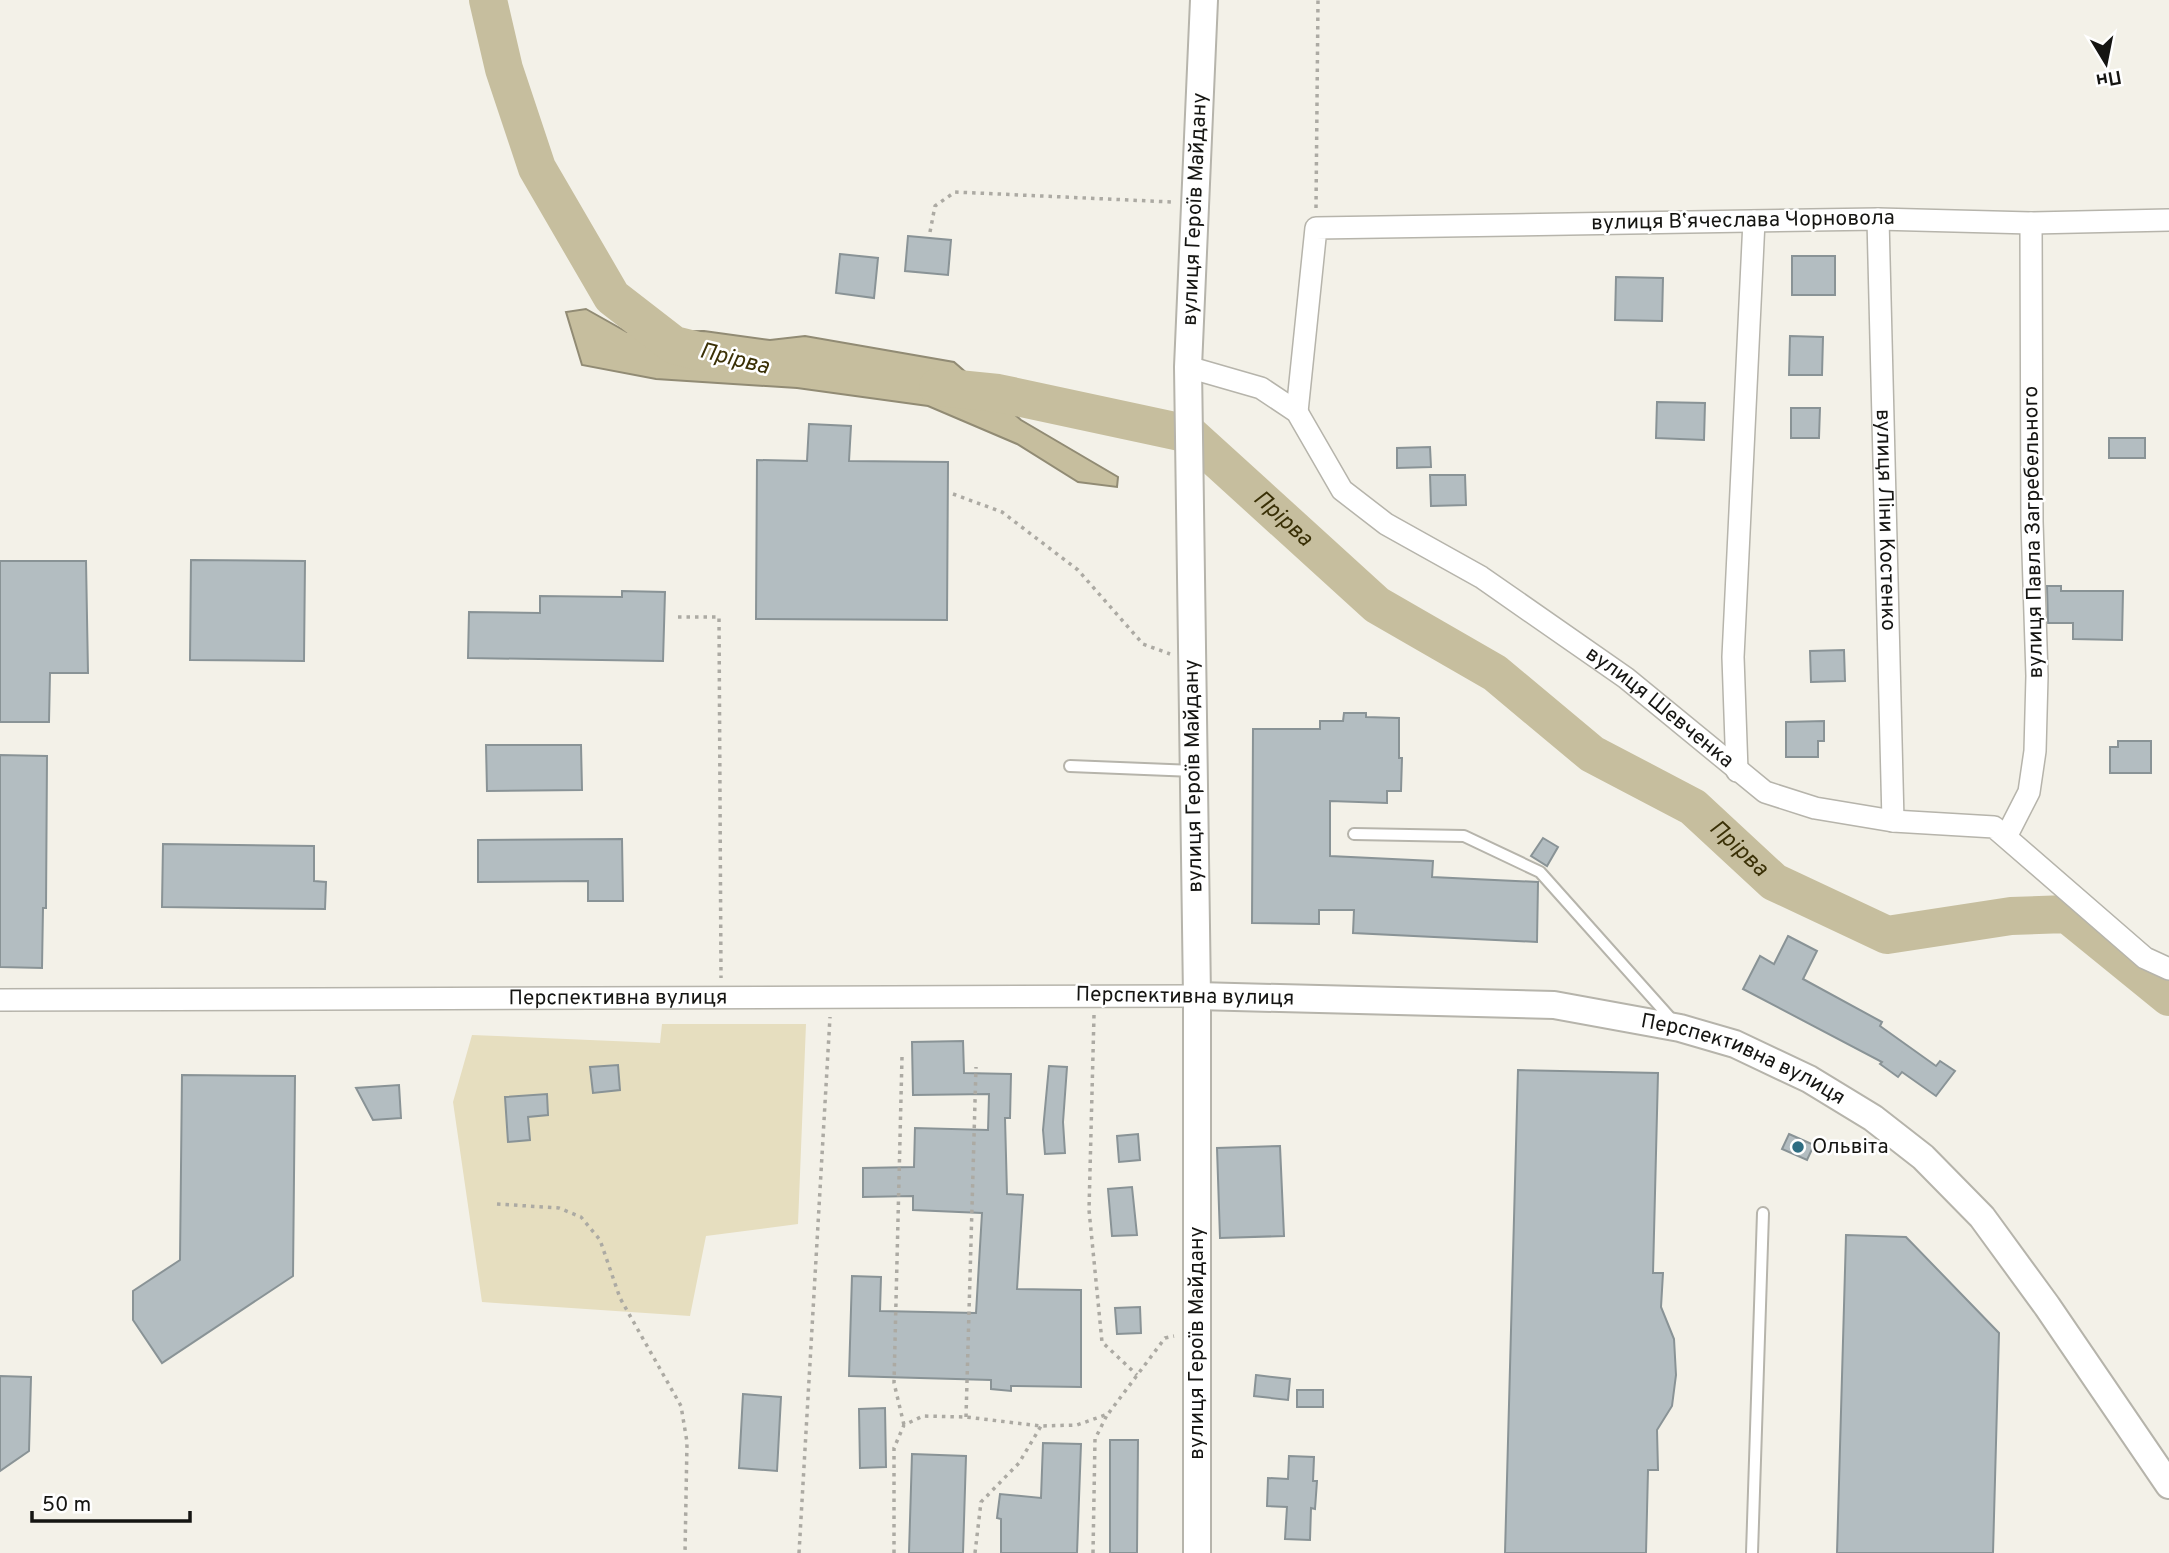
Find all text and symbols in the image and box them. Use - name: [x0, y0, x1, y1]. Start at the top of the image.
- north arrow: [2071, 28, 2141, 98]
- text: Пн: [2094, 64, 2123, 92]
- street label: вулиця Героїв Майдану: [1176, 92, 1213, 326]
- street label: вулиця Вʼячеслава Чорновола: [1591, 205, 1895, 237]
- water label: Прірва: [696, 337, 772, 383]
- street label: вулиця Павла Загребельного: [2018, 386, 2050, 678]
- street label: вулиця Ліни Костенко: [1869, 409, 1902, 631]
- water label: Прірва: [1247, 485, 1318, 554]
- street label: вулиця Шевченка: [1580, 640, 1739, 774]
- street label: вулиця Героїв Майдану: [1178, 659, 1210, 893]
- water label: Прірва: [1702, 814, 1774, 884]
- street label: Перспективна вулиця: [1075, 982, 1295, 1012]
- street label: Перспективна вулиця: [508, 984, 728, 1012]
- street label: Перспективна вулиця: [1639, 1008, 1850, 1111]
- place label: Ольвіта: [1812, 1134, 1888, 1161]
- marker: Ольвіта: [1790, 1139, 1806, 1155]
- street label: вулиця Героїв Майдану: [1184, 1226, 1211, 1460]
- scale bar: [32, 1480, 189, 1524]
- text: 50 m: [42, 1492, 91, 1519]

